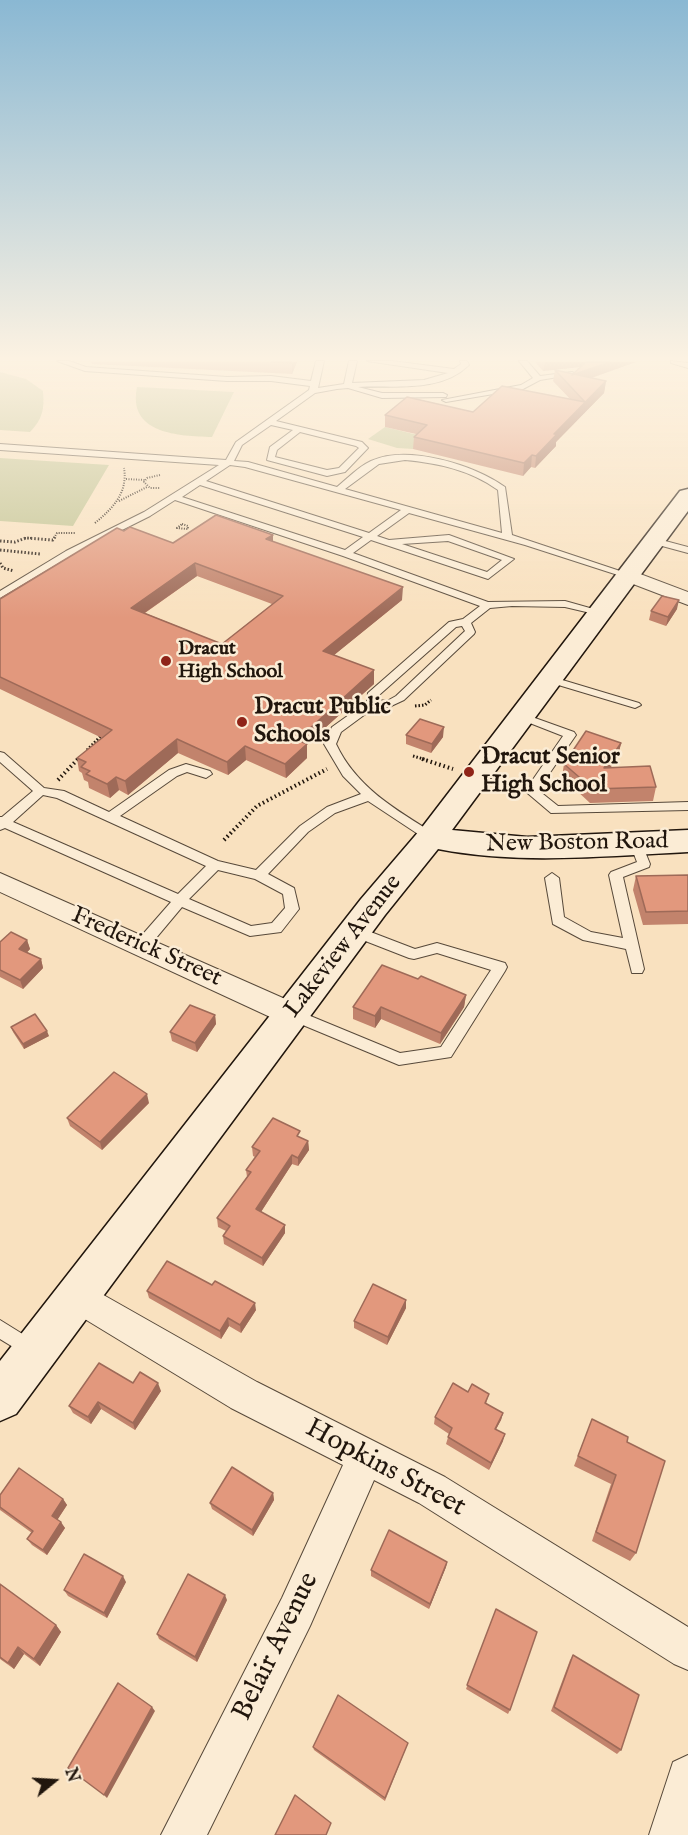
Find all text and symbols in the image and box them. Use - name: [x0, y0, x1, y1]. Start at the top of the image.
- place label: Dracut High School: [178, 638, 283, 685]
- marker: Dracut High School: [159, 654, 173, 668]
- place label: Dracut Public Schools: [254, 694, 391, 750]
- marker: Dracut Public Schools: [235, 715, 249, 729]
- place label: Dracut Senior High School: [481, 744, 620, 800]
- marker: Dracut Senior High School: [462, 765, 476, 779]
- street label: New Boston Road: [485, 828, 669, 860]
- street label: Lakeview Avenue: [279, 870, 409, 1024]
- street label: Frederick Street: [66, 902, 226, 994]
- street label: Hopkins Street: [299, 1413, 471, 1525]
- street label: Belair Avenue: [227, 1567, 327, 1727]
- north arrow: [24, 1751, 84, 1811]
- text: N: [59, 1766, 83, 1785]

